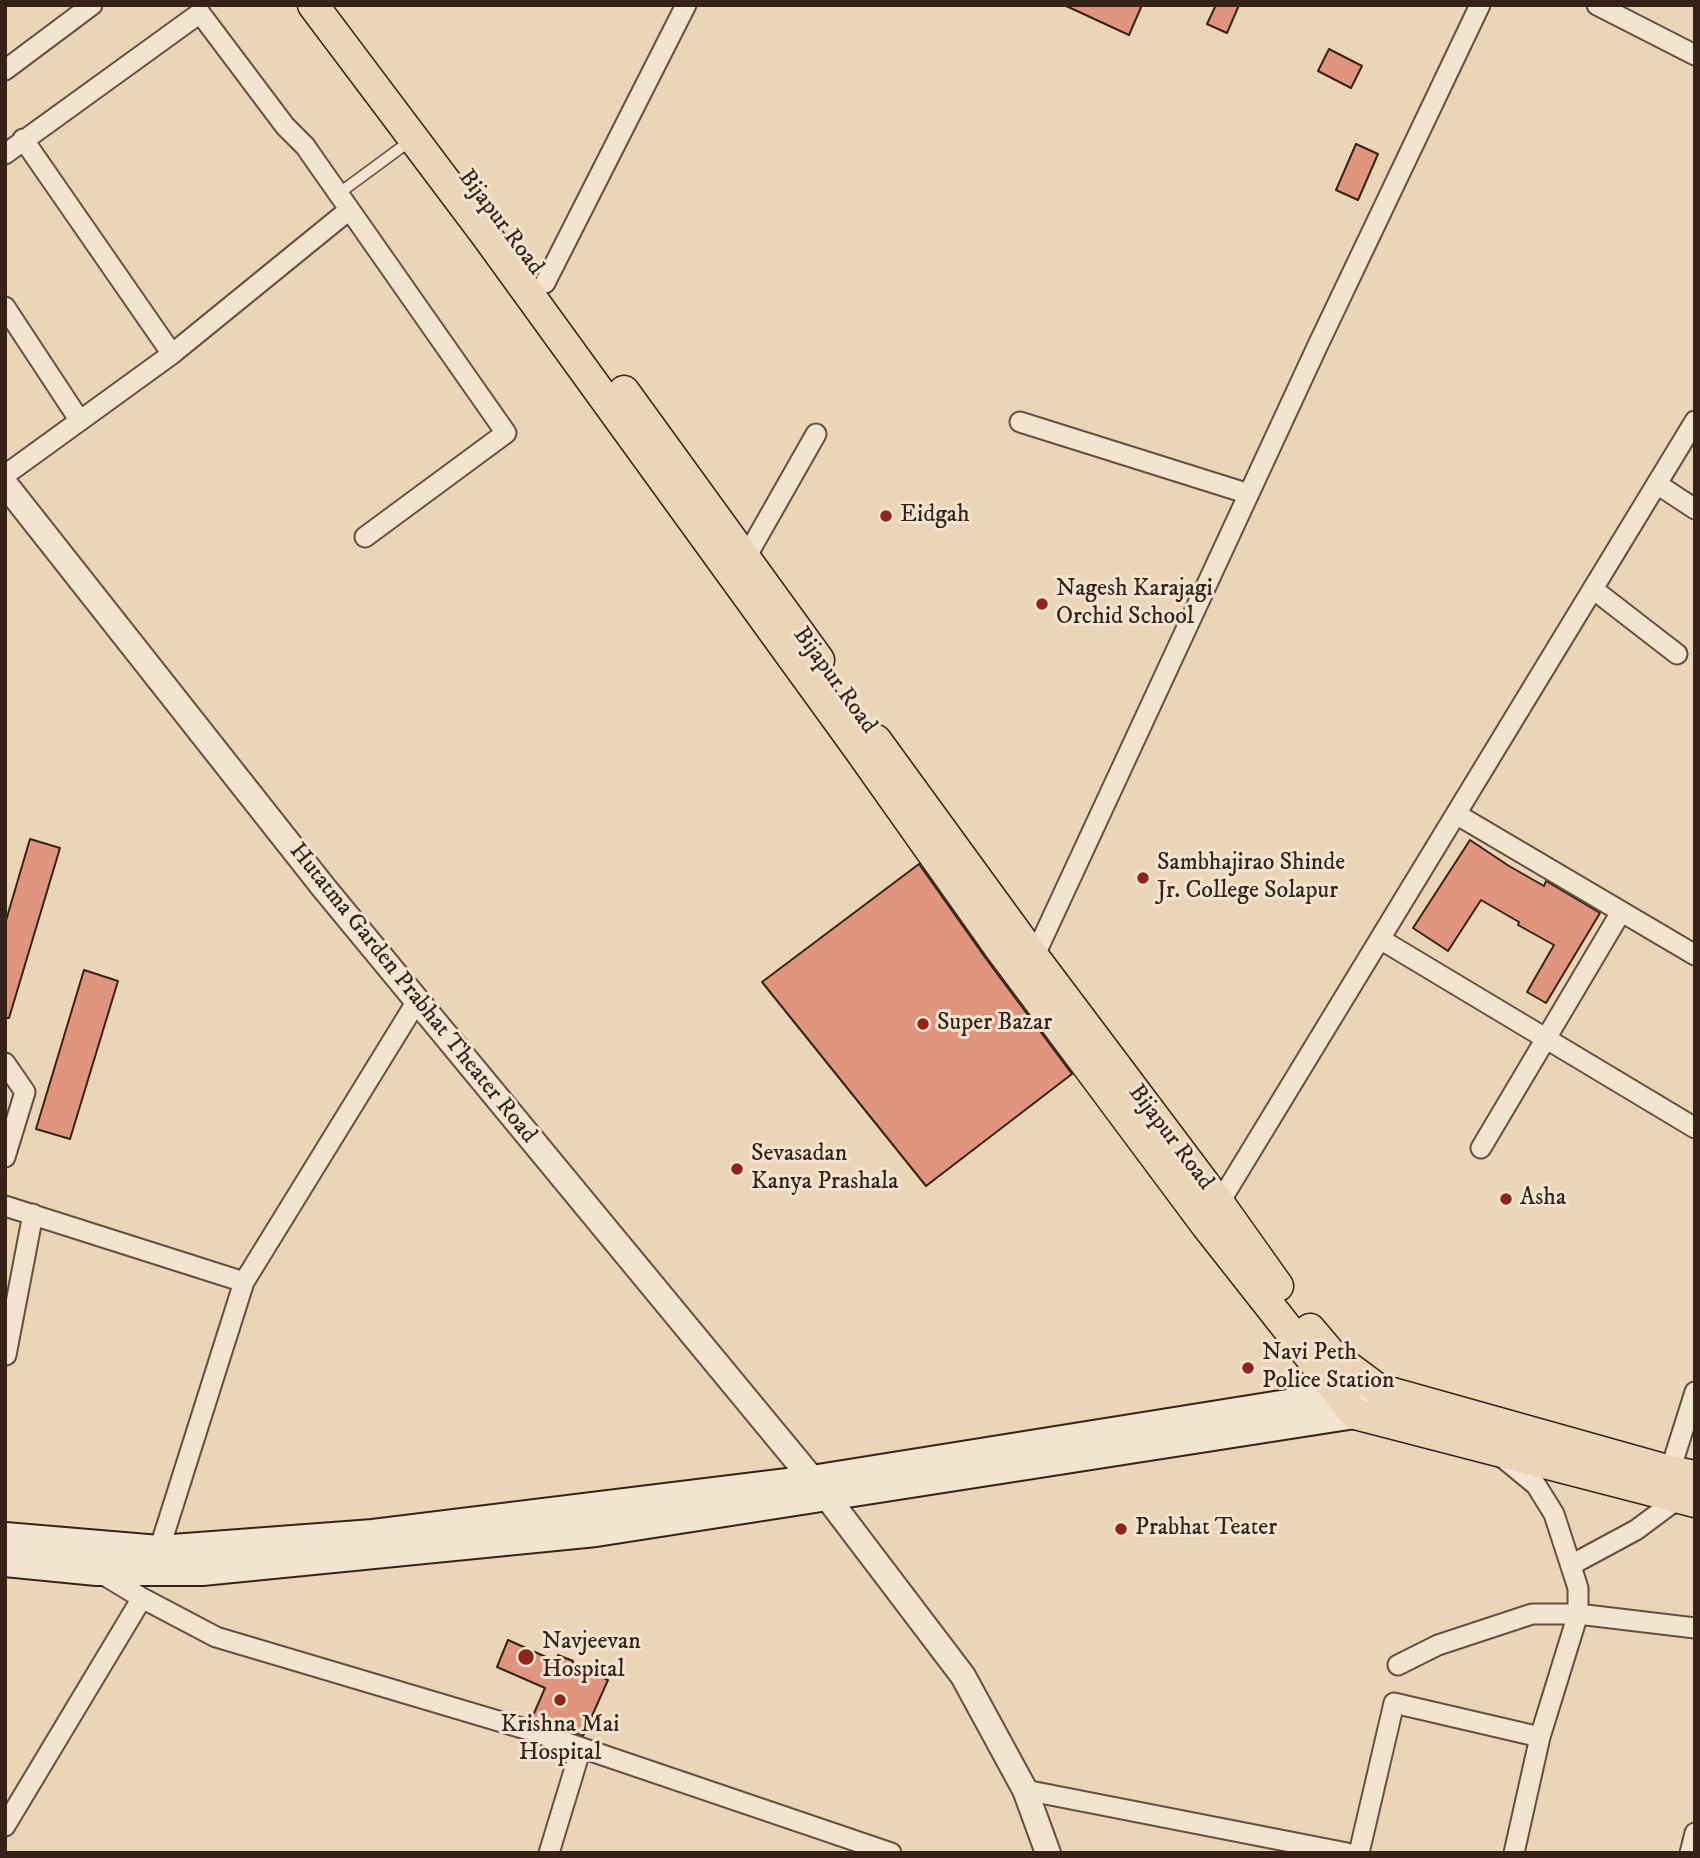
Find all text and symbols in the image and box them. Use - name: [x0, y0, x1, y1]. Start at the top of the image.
- street label: Bijapur Road: [451, 165, 549, 281]
- place label: Eidgah: [900, 502, 970, 530]
- marker: Eidgah: [878, 508, 894, 524]
- place label: Nagesh Karajagi Orchid School: [1056, 576, 1213, 632]
- marker: Nagesh Karajagi Orchid School: [1034, 596, 1050, 612]
- street label: Bijapur Road: [786, 622, 882, 740]
- street label: Hutatma Garden Prabhat Theater Road: [282, 838, 542, 1150]
- place label: Sambhajirao Shinde Jr. College Solapur: [1157, 850, 1345, 906]
- marker: Sambhajirao Shinde Jr. College Solapur: [1135, 870, 1151, 886]
- place label: Super Bazar: [937, 1010, 1052, 1038]
- marker: Super Bazar: [915, 1016, 931, 1032]
- street label: Bijapur Road: [1121, 1080, 1219, 1196]
- place label: Sevasadan Kanya Prashala: [751, 1141, 898, 1197]
- marker: Sevasadan Kanya Prashala: [729, 1161, 745, 1177]
- place label: Asha: [1520, 1185, 1566, 1213]
- marker: Asha: [1498, 1191, 1514, 1207]
- place label: Navi Peth Police Station: [1262, 1340, 1394, 1396]
- marker: Navi Peth Police Station: [1240, 1360, 1256, 1376]
- place label: Prabhat Teater: [1135, 1515, 1277, 1543]
- marker: Prabhat Teater: [1113, 1521, 1129, 1537]
- place label: Navjeevan Hospital: [542, 1629, 641, 1685]
- marker: Navjeevan Hospital: [516, 1647, 536, 1667]
- marker: Krishna Mai Hospital: [552, 1692, 568, 1708]
- place label: Krishna Mai Hospital: [501, 1712, 619, 1768]

